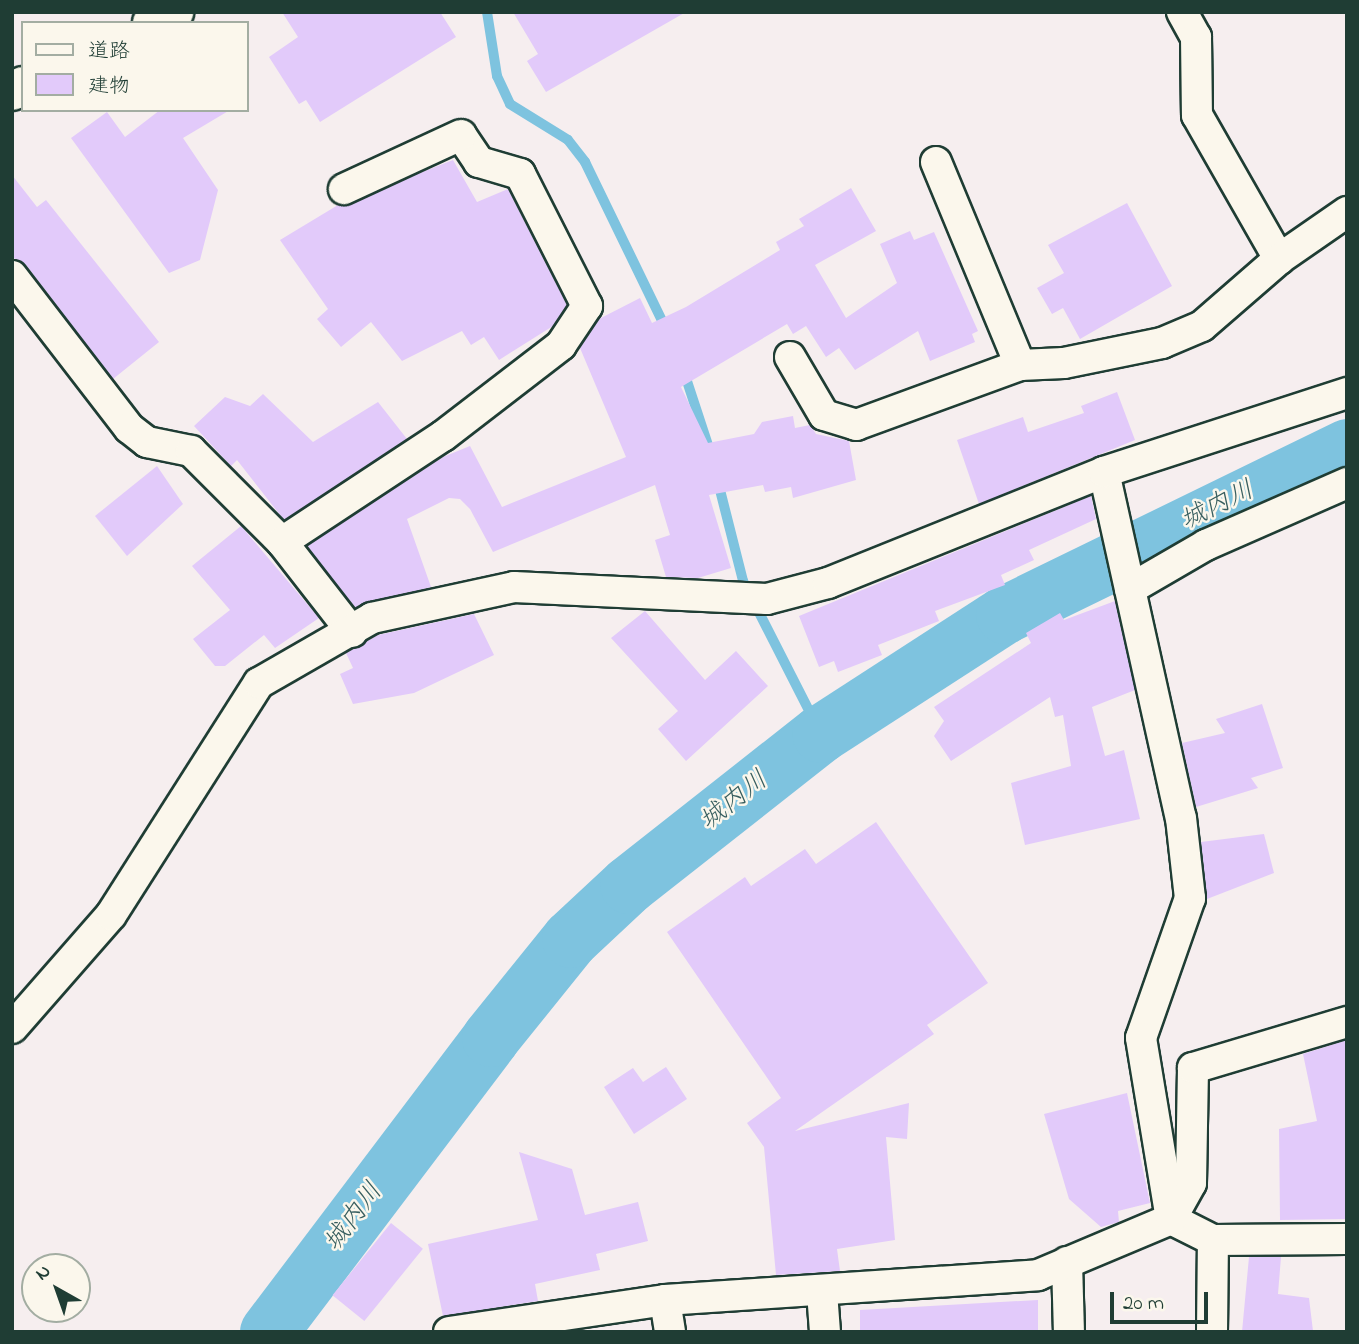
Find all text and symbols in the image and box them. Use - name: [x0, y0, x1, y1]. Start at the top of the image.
- legend: [21, 21, 248, 112]
- text: 道路: [88, 37, 130, 67]
- text: 建物: [88, 72, 130, 102]
- water label: 城内川: [1176, 476, 1260, 538]
- water label: 城内川: [695, 766, 775, 838]
- water label: 城内川: [319, 1177, 391, 1259]
- north arrow: [21, 1253, 91, 1323]
- text: N: [30, 1259, 57, 1288]
- scale bar: [1114, 1278, 1212, 1322]
- text: 20 m: [1123, 1289, 1164, 1319]

